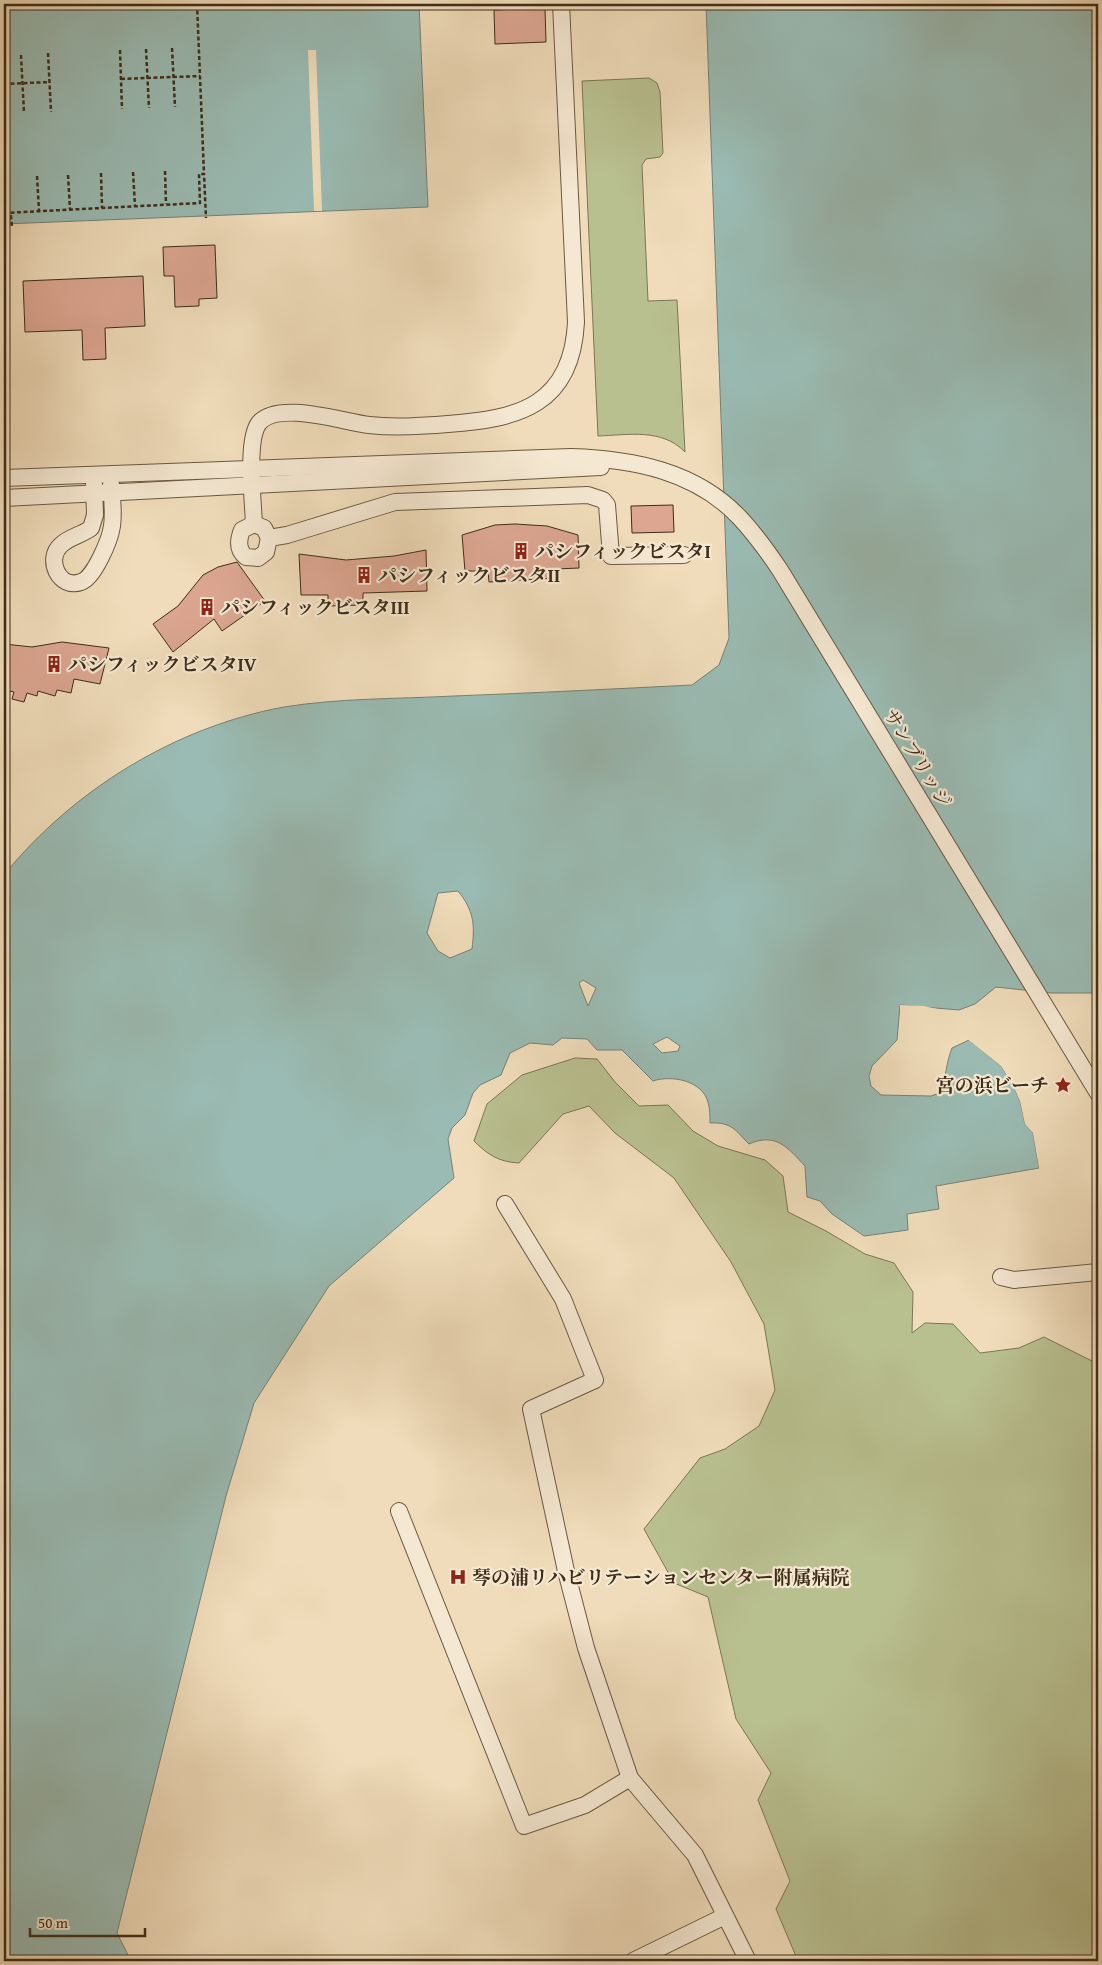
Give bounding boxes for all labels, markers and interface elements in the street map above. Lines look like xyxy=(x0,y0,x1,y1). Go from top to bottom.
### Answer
place label: パシフィックビスタⅠ xyxy=(535,537,711,565)
building icon: パシフィックビスタⅠ xyxy=(511,541,531,561)
place label: パシフィックビスタⅡ xyxy=(378,561,560,589)
building icon: パシフィックビスタⅡ xyxy=(354,565,374,585)
place label: パシフィックビスタⅢ xyxy=(221,593,410,621)
building icon: パシフィックビスタⅢ xyxy=(197,597,217,617)
place label: パシフィックビスタⅣ xyxy=(68,650,257,678)
building icon: パシフィックビスタⅣ xyxy=(44,654,64,674)
street label: サンブリッジ xyxy=(877,703,959,813)
place label: 宮の浜ビーチ xyxy=(936,1071,1049,1099)
place icon: 宮の浜ビーチ xyxy=(1053,1075,1073,1095)
place label: 琴の浦リハビリテーションセンター附属病院 xyxy=(472,1563,850,1591)
hospital icon: 琴の浦リハビリテーションセンター附属病院 xyxy=(448,1567,468,1587)
scale bar xyxy=(30,1905,145,1937)
text: 50 m xyxy=(38,1912,69,1933)

